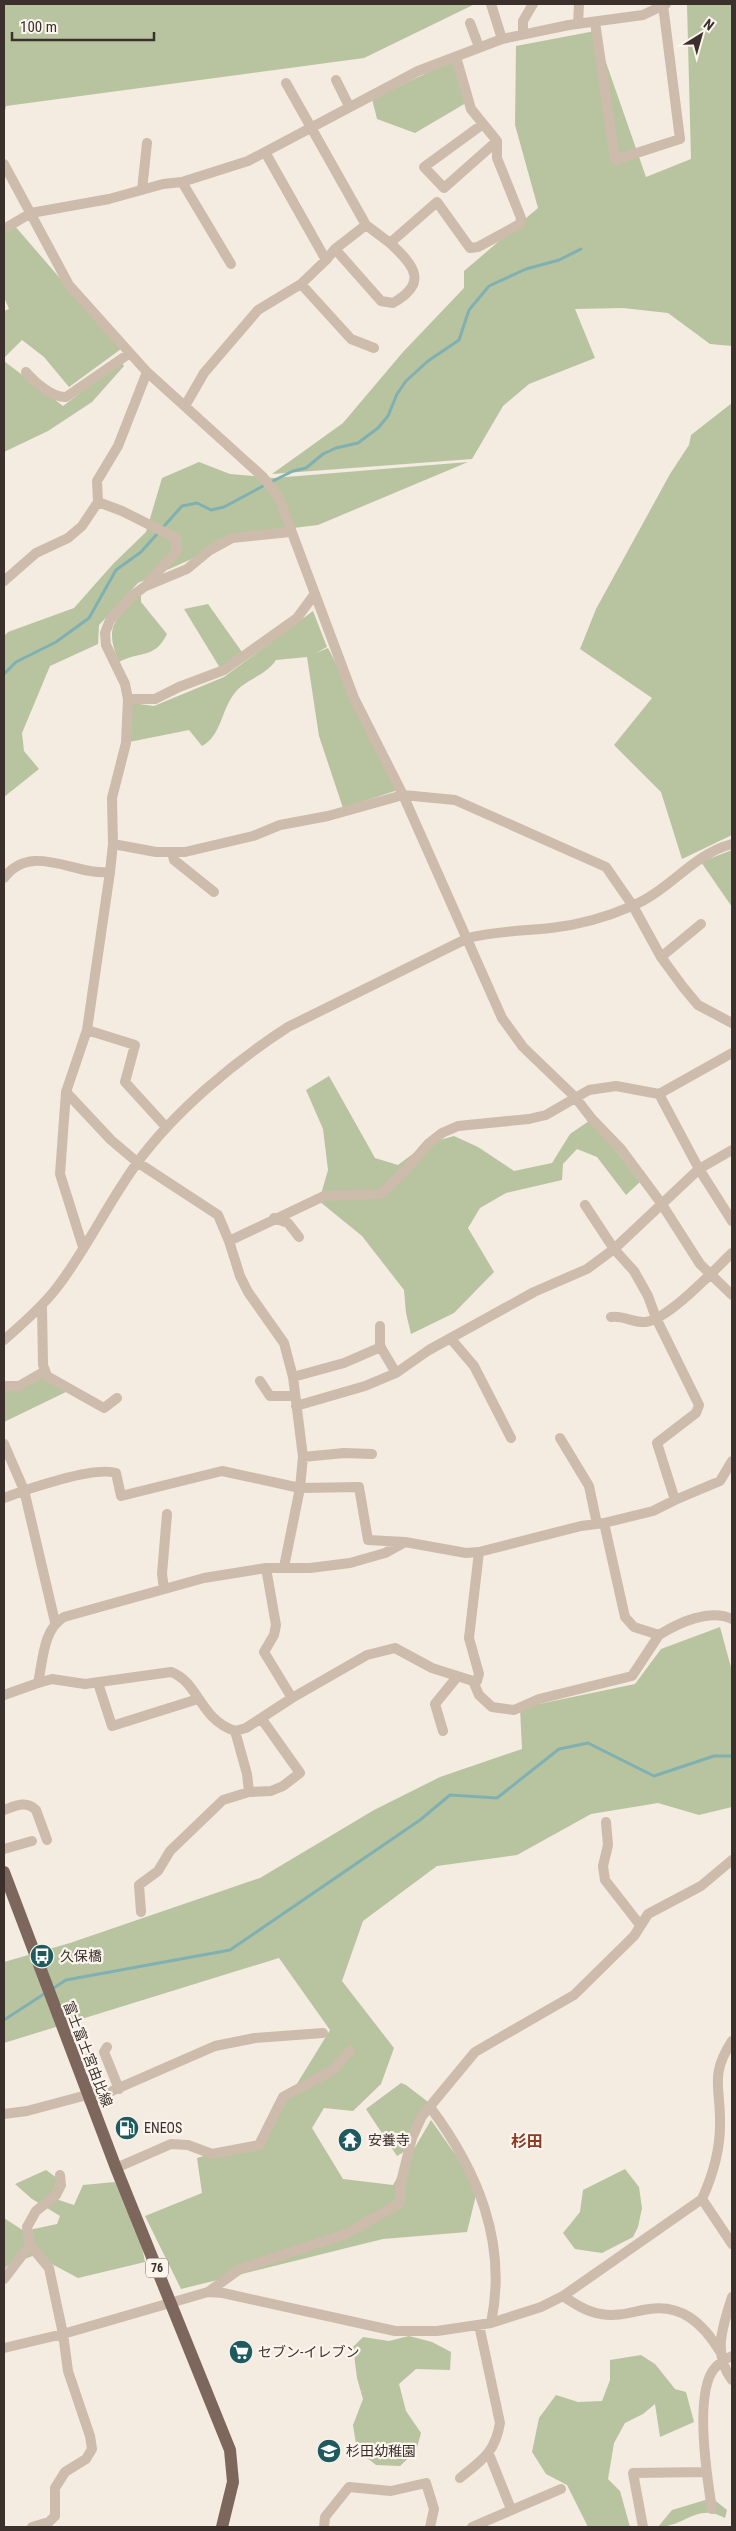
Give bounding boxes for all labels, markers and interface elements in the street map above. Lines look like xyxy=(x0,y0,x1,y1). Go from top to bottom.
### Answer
scale bar xyxy=(12,10,155,42)
north arrow xyxy=(676,10,726,60)
text: N xyxy=(701,16,717,34)
text: 100 m xyxy=(20,18,57,36)
bus stop icon: 久保橋 xyxy=(29,1943,55,1969)
place label: 久保橋 xyxy=(60,1948,102,1964)
street label: 富士富士宮由比線 xyxy=(60,1999,116,2109)
fuel station icon: ENEOS xyxy=(114,2115,140,2141)
place label: ENEOS xyxy=(144,2120,182,2136)
temple icon: 安養寺 xyxy=(337,2127,363,2153)
place label: 安養寺 xyxy=(368,2132,410,2148)
district label: 杉田 xyxy=(511,2132,543,2151)
road number: 76 xyxy=(146,2258,168,2278)
supermarket icon: セブン-イレブン xyxy=(228,2339,254,2365)
place label: セブン-イレブン xyxy=(258,2344,359,2360)
school or university icon: 杉田幼稚園 xyxy=(316,2438,342,2464)
place label: 杉田幼稚園 xyxy=(346,2443,416,2459)

